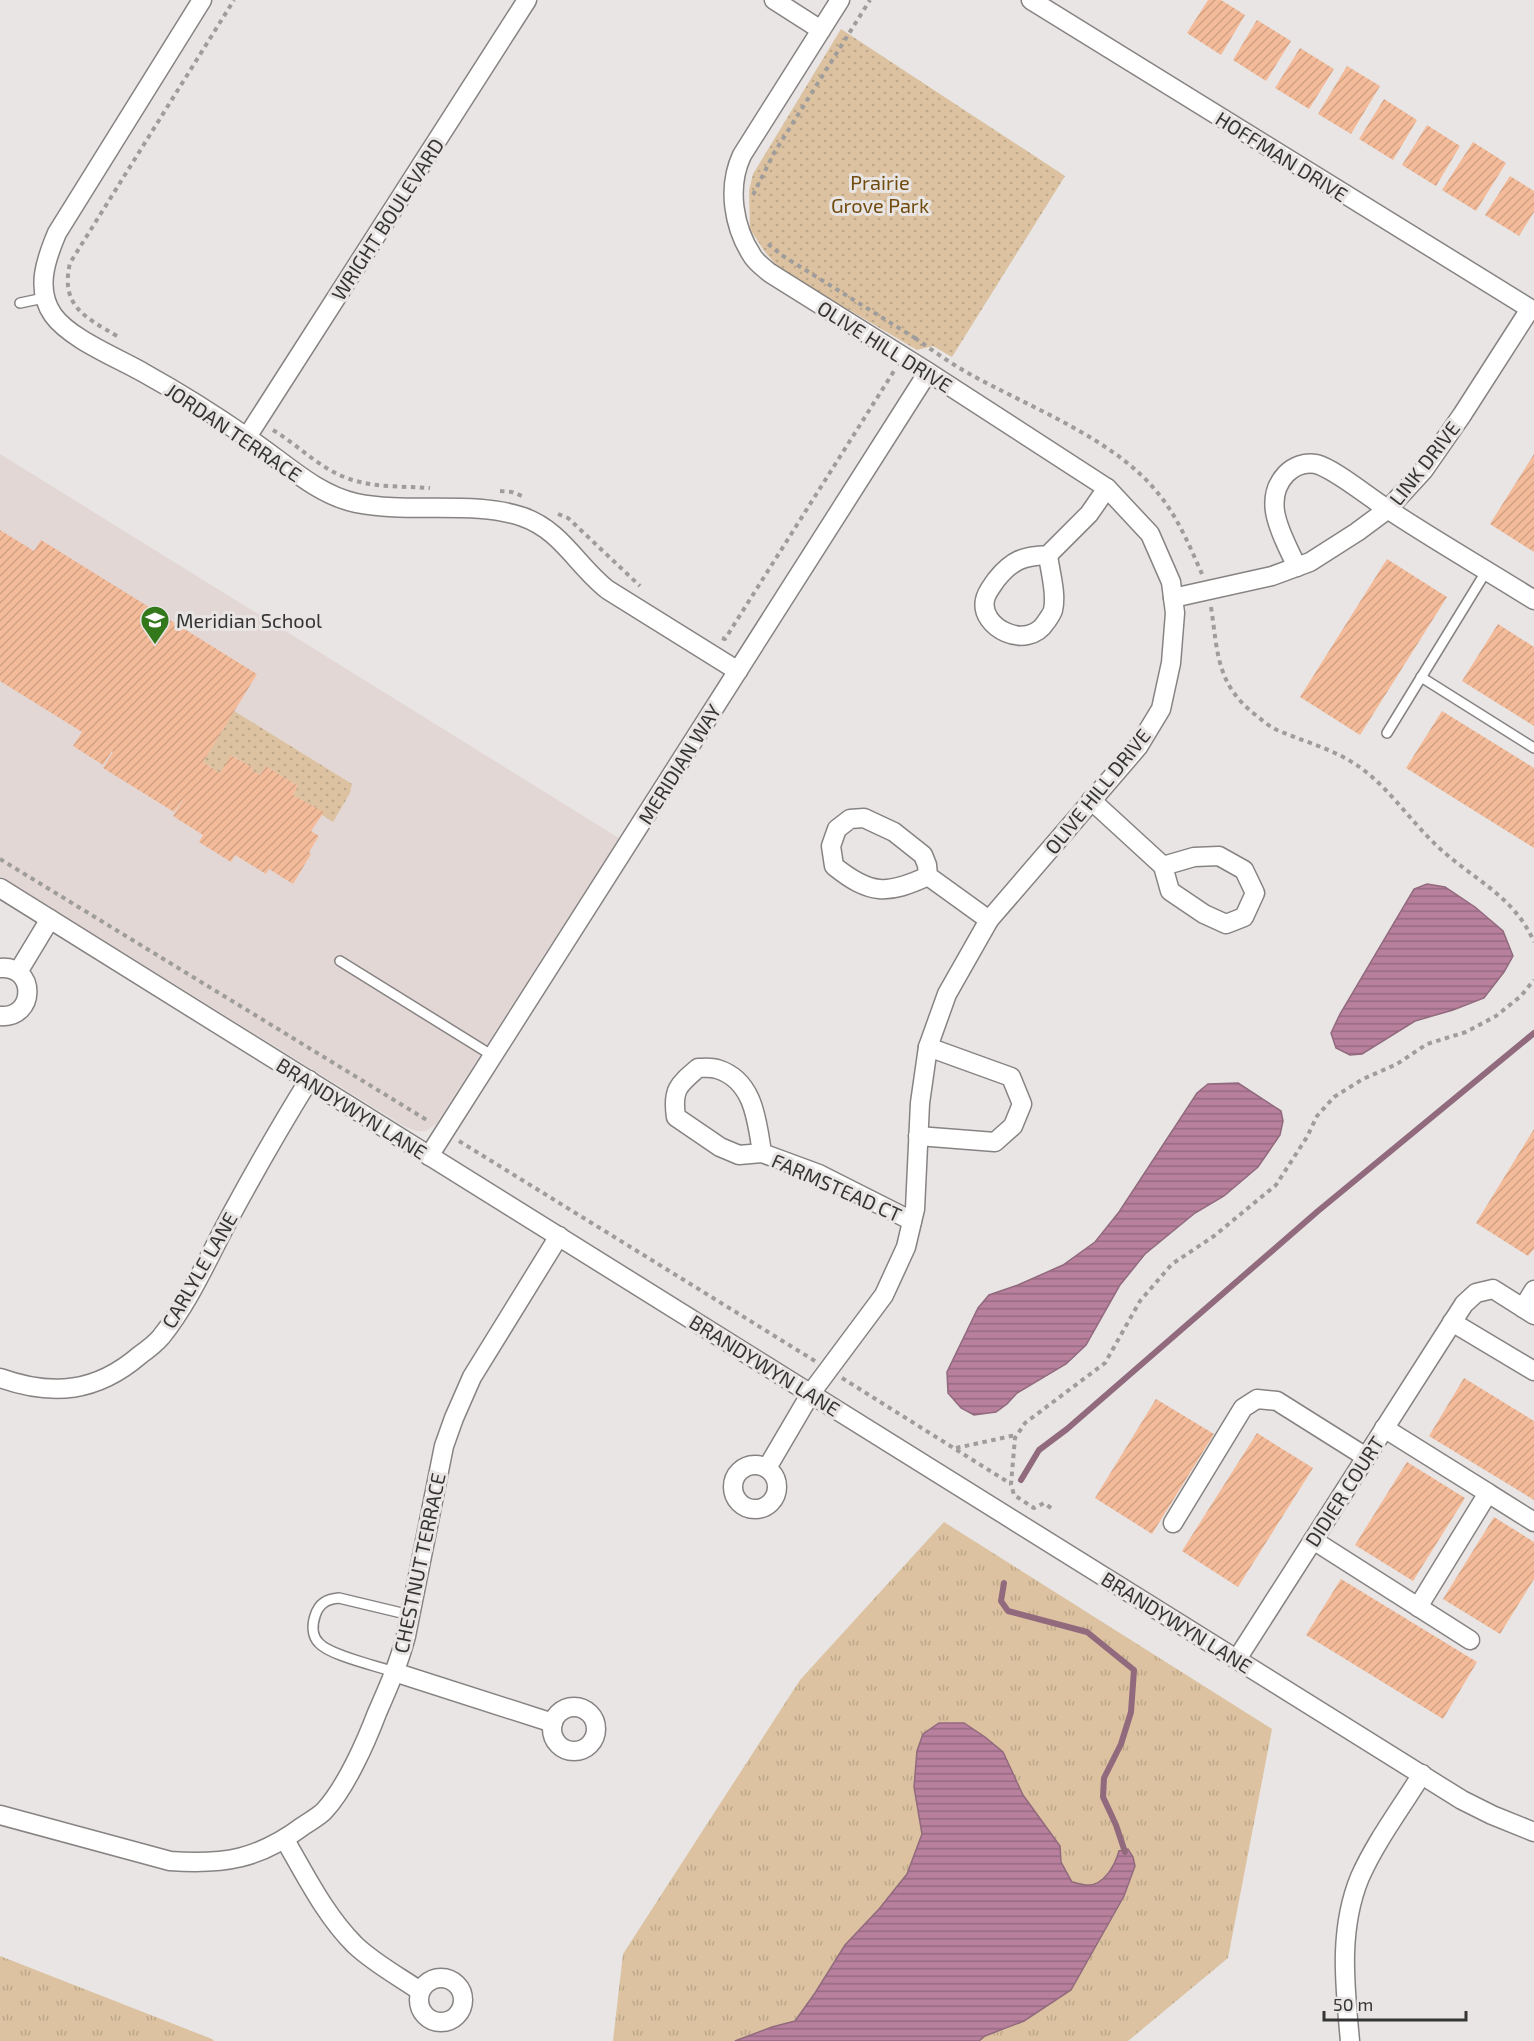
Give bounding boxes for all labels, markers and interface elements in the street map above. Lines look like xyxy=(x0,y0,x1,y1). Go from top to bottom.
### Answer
street label: HOFFMAN DRIVE xyxy=(1212,106,1352,206)
street label: WRIGHT BOULEVARD xyxy=(326,134,448,304)
park label: Prairie Grove Park xyxy=(831,170,929,217)
street label: OLIVE HILL DRIVE xyxy=(813,295,957,397)
street label: JORDAN TERRACE xyxy=(161,378,307,486)
street label: LINK DRIVE xyxy=(1384,416,1464,510)
school or university icon: Meridian School xyxy=(139,604,171,646)
place label: Meridian School xyxy=(176,608,322,632)
street label: MERIDIAN WAY xyxy=(633,699,726,828)
street label: OLIVE HILL DRIVE xyxy=(1039,724,1155,858)
street label: BRANDYWYN LANE xyxy=(272,1052,432,1164)
street label: FARMSTEAD CT xyxy=(768,1148,906,1226)
street label: CARLYLE LANE xyxy=(156,1208,242,1332)
street label: BRANDYWYN LANE xyxy=(685,1309,845,1421)
street label: DIDIER COURT xyxy=(1299,1431,1389,1551)
street label: CHESTNUT TERRACE xyxy=(388,1471,450,1655)
street label: BRANDYWYN LANE xyxy=(1097,1566,1257,1678)
scale bar xyxy=(1324,1984,1466,2022)
text: 50 m xyxy=(1333,1993,1373,2015)

